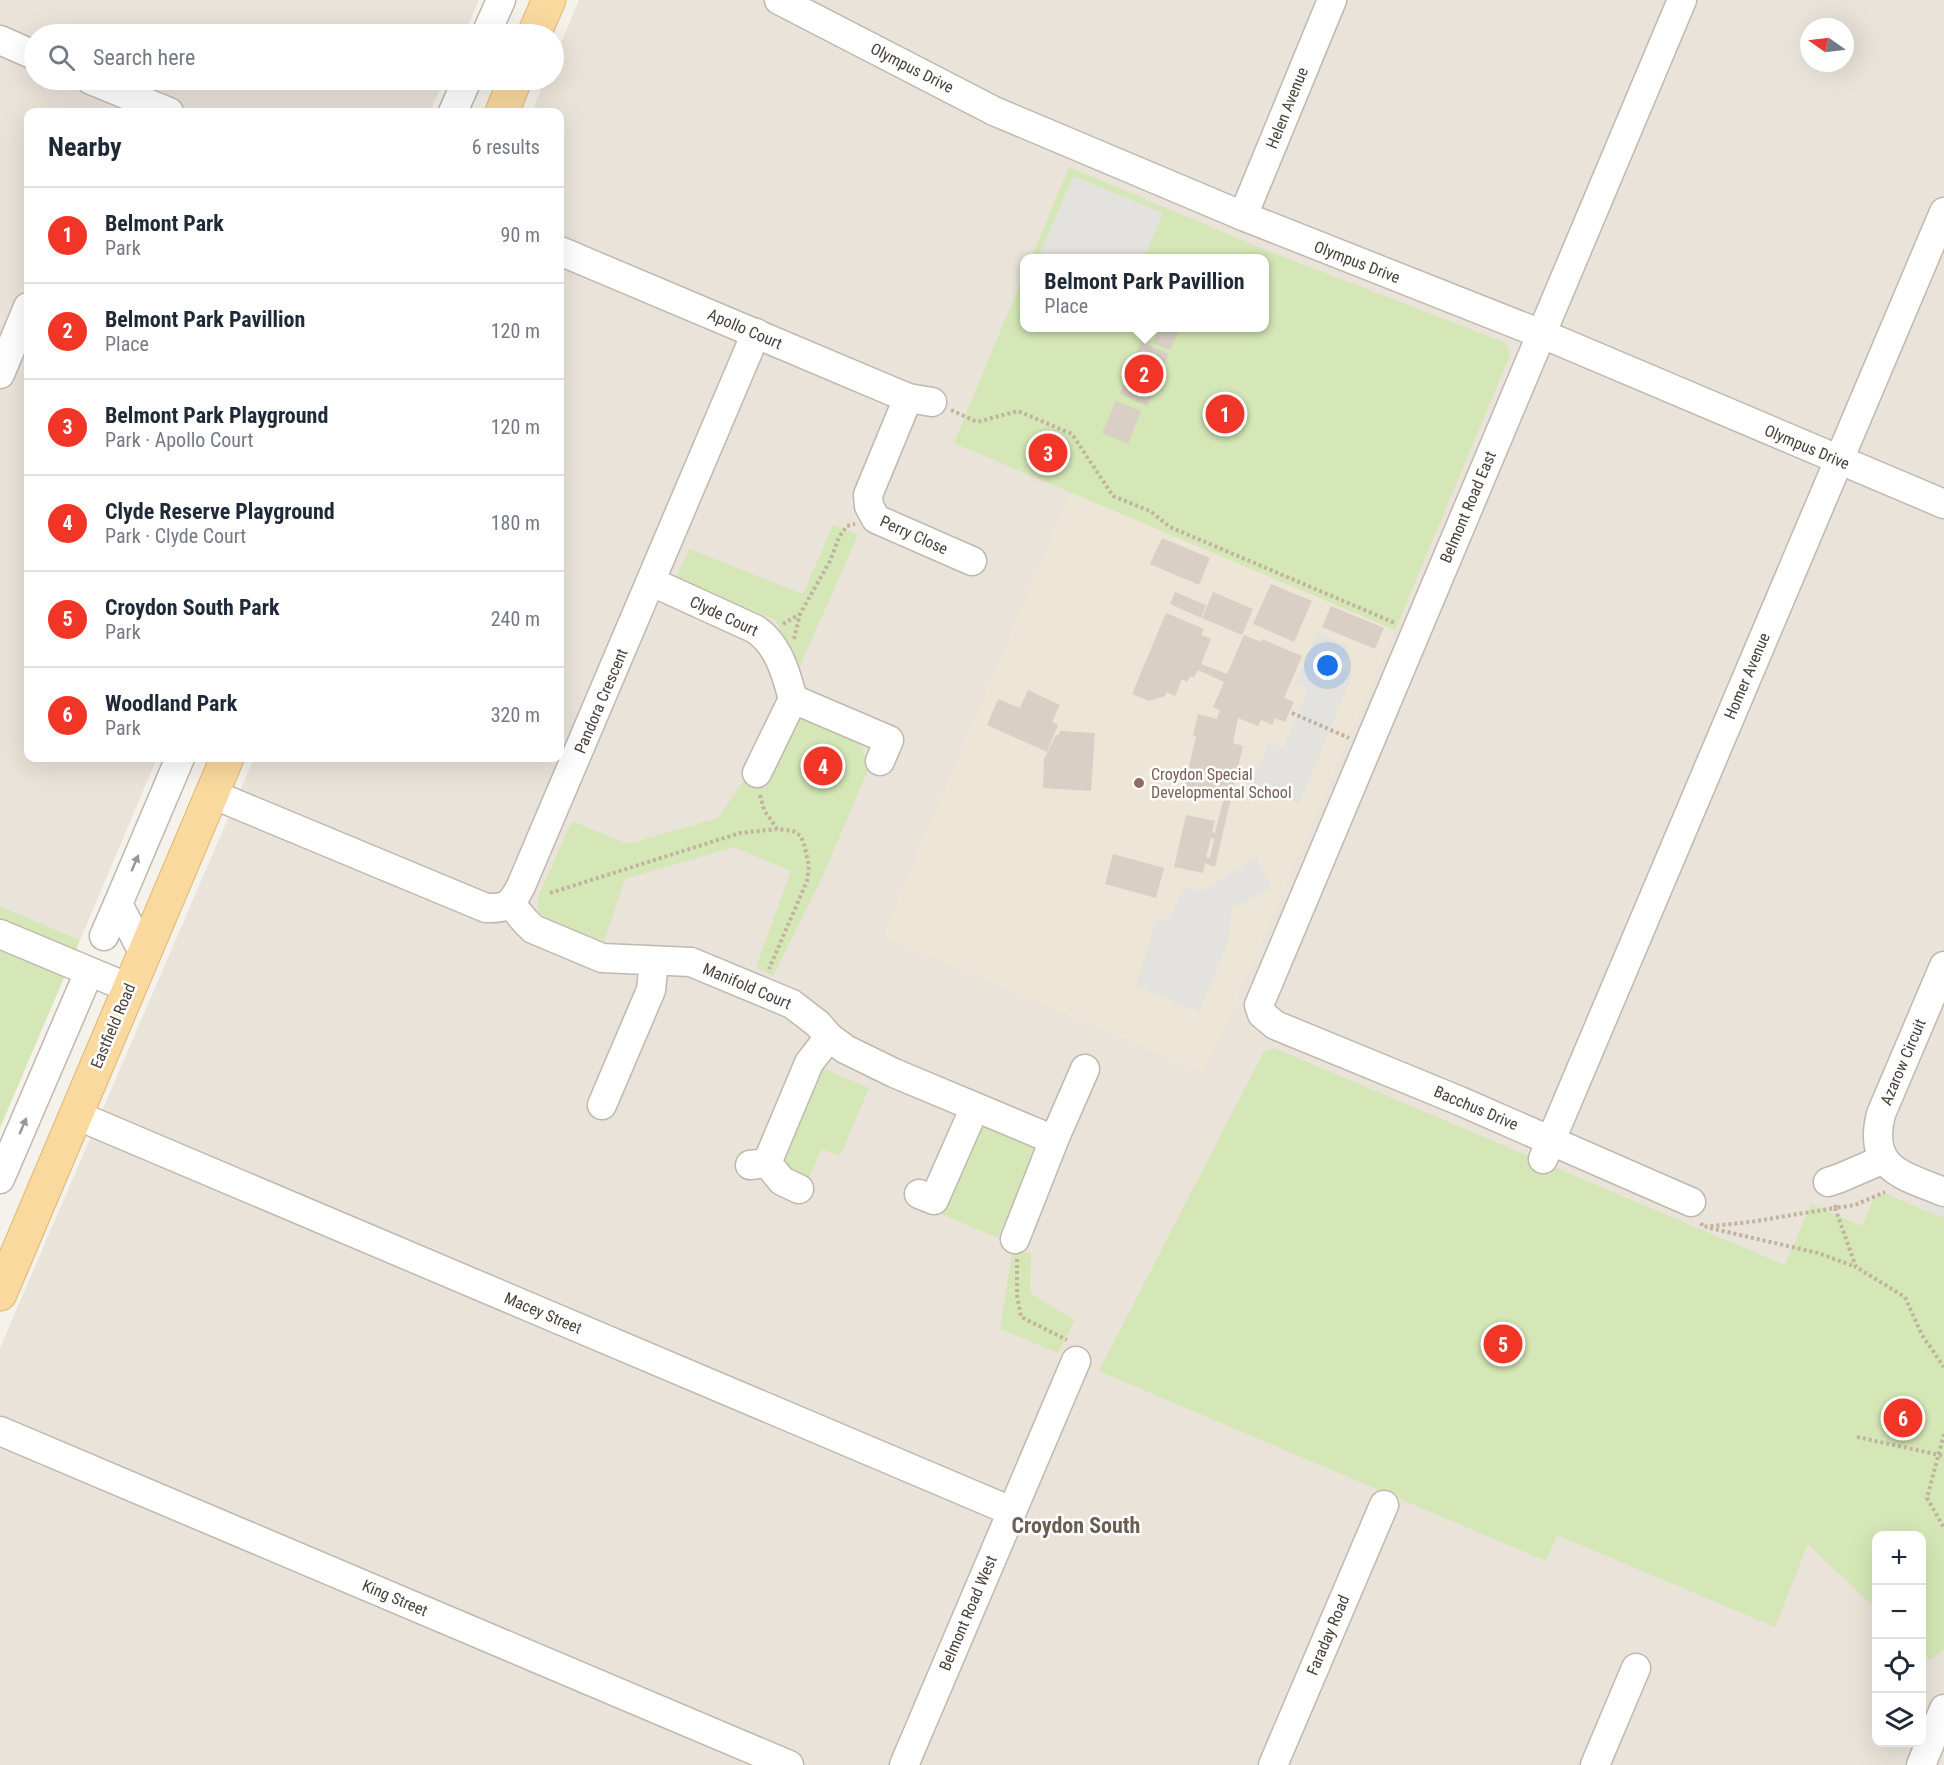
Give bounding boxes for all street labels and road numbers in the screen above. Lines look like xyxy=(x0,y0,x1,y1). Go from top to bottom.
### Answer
street label: Olympus Drive xyxy=(867,39,957,97)
street label: Helen Avenue xyxy=(1262,65,1312,151)
street label: Olympus Drive xyxy=(1311,237,1403,287)
street label: Apollo Court xyxy=(705,305,785,353)
street label: Olympus Drive xyxy=(1762,421,1852,473)
street label: Belmont Road East xyxy=(1436,448,1500,566)
street label: Perry Close xyxy=(877,512,951,558)
street label: Clyde Court xyxy=(687,592,761,640)
street label: Homer Avenue xyxy=(1720,630,1774,722)
street label: Pandora Crescent xyxy=(570,645,632,756)
street label: Manifold Court xyxy=(700,959,794,1013)
street label: Eastfield Road xyxy=(87,981,139,1071)
street label: Azarow Circuit xyxy=(1876,1016,1930,1108)
street label: Bacchus Drive xyxy=(1431,1082,1521,1134)
street label: Macey Street xyxy=(501,1288,585,1338)
street label: Belmont Road West xyxy=(935,1552,1001,1674)
street label: King Street xyxy=(359,1576,431,1620)
street label: Faraday Road xyxy=(1303,1592,1353,1678)

